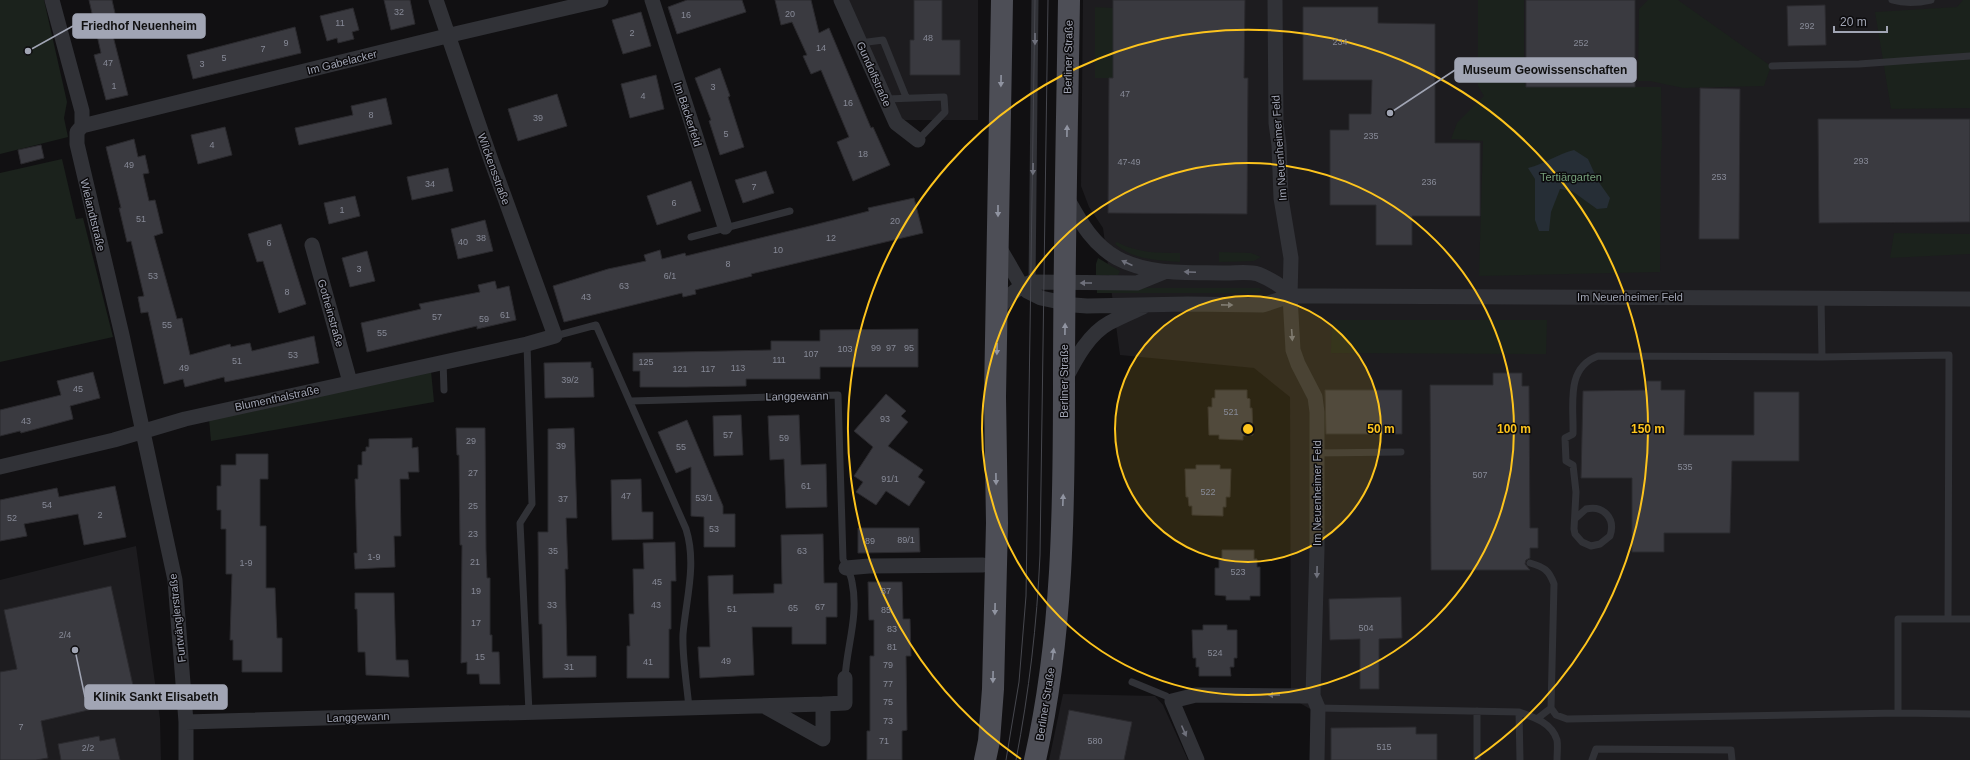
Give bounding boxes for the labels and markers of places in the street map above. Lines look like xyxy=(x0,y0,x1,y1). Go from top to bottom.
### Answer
callout: Friedhof Neuenheim xyxy=(73,14,205,38)
callout: Museum Geowissenschaften xyxy=(1455,58,1636,82)
centre of rings xyxy=(1241,422,1255,436)
callout: Klinik Sankt Elisabeth xyxy=(85,685,227,709)

